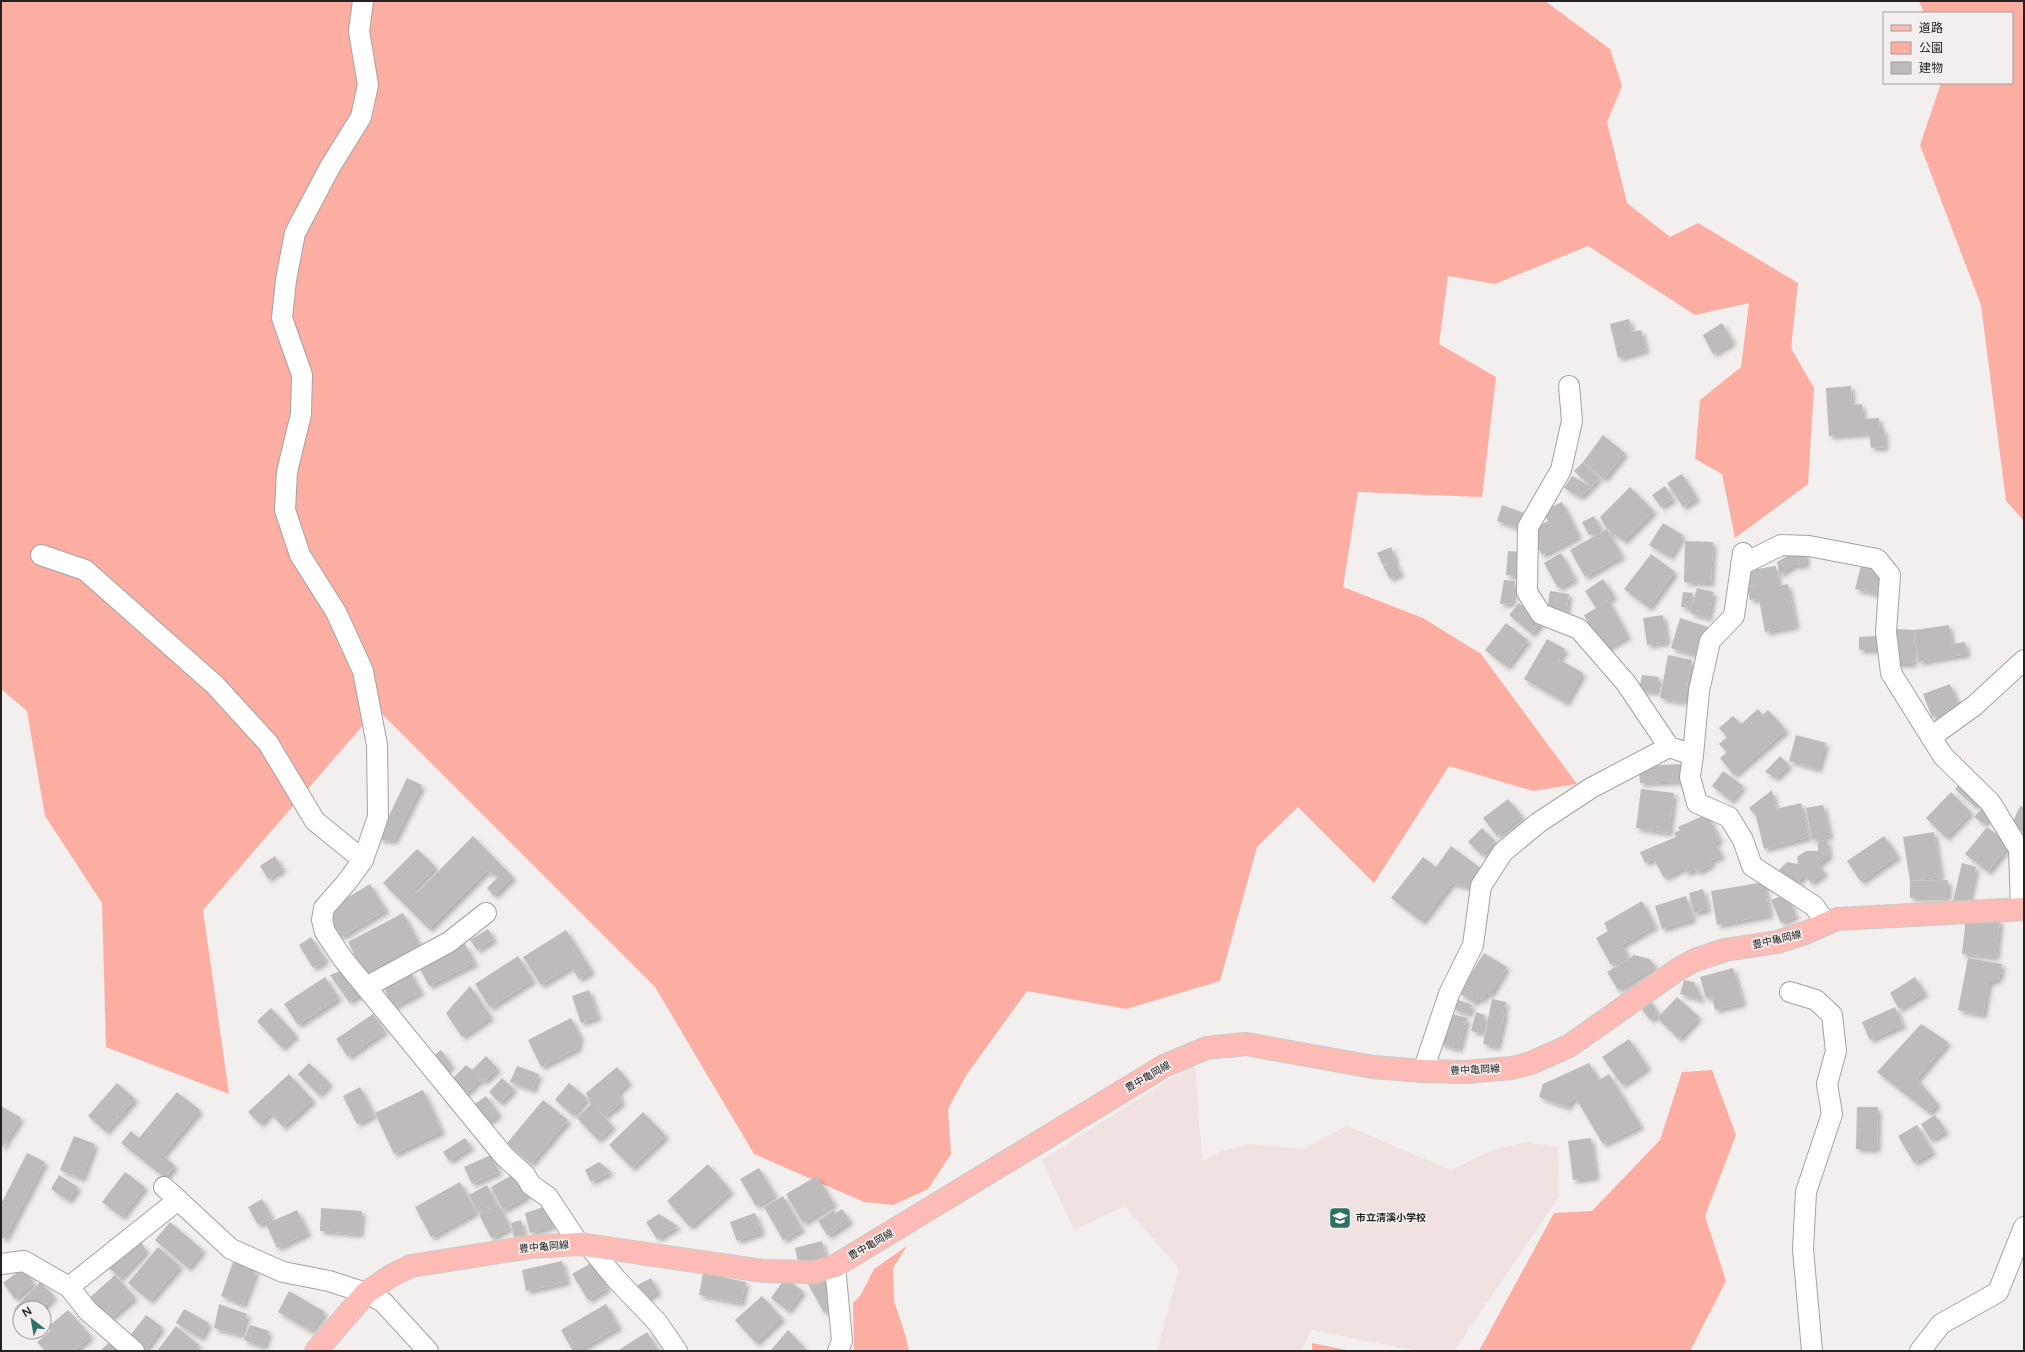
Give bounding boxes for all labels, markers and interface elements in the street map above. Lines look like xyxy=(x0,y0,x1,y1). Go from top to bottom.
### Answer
legend xyxy=(1883,12,2013,84)
text: 道路 xyxy=(1919,21,1943,35)
text: 公園 xyxy=(1919,41,1943,55)
text: 建物 xyxy=(1919,61,1943,75)
street label: 豊中亀岡線 xyxy=(1751,929,1803,951)
street label: 豊中亀岡線 xyxy=(1123,1059,1173,1095)
street label: 豊中亀岡線 xyxy=(1450,1063,1500,1077)
school or university icon: 市立清溪小学校 xyxy=(1327,1205,1353,1231)
place label: 市立清溪小学校 xyxy=(1356,1212,1426,1224)
street label: 豊中亀岡線 xyxy=(846,1227,896,1263)
street label: 豊中亀岡線 xyxy=(519,1239,569,1255)
north arrow xyxy=(12,1300,52,1340)
text: N xyxy=(20,1304,34,1320)

